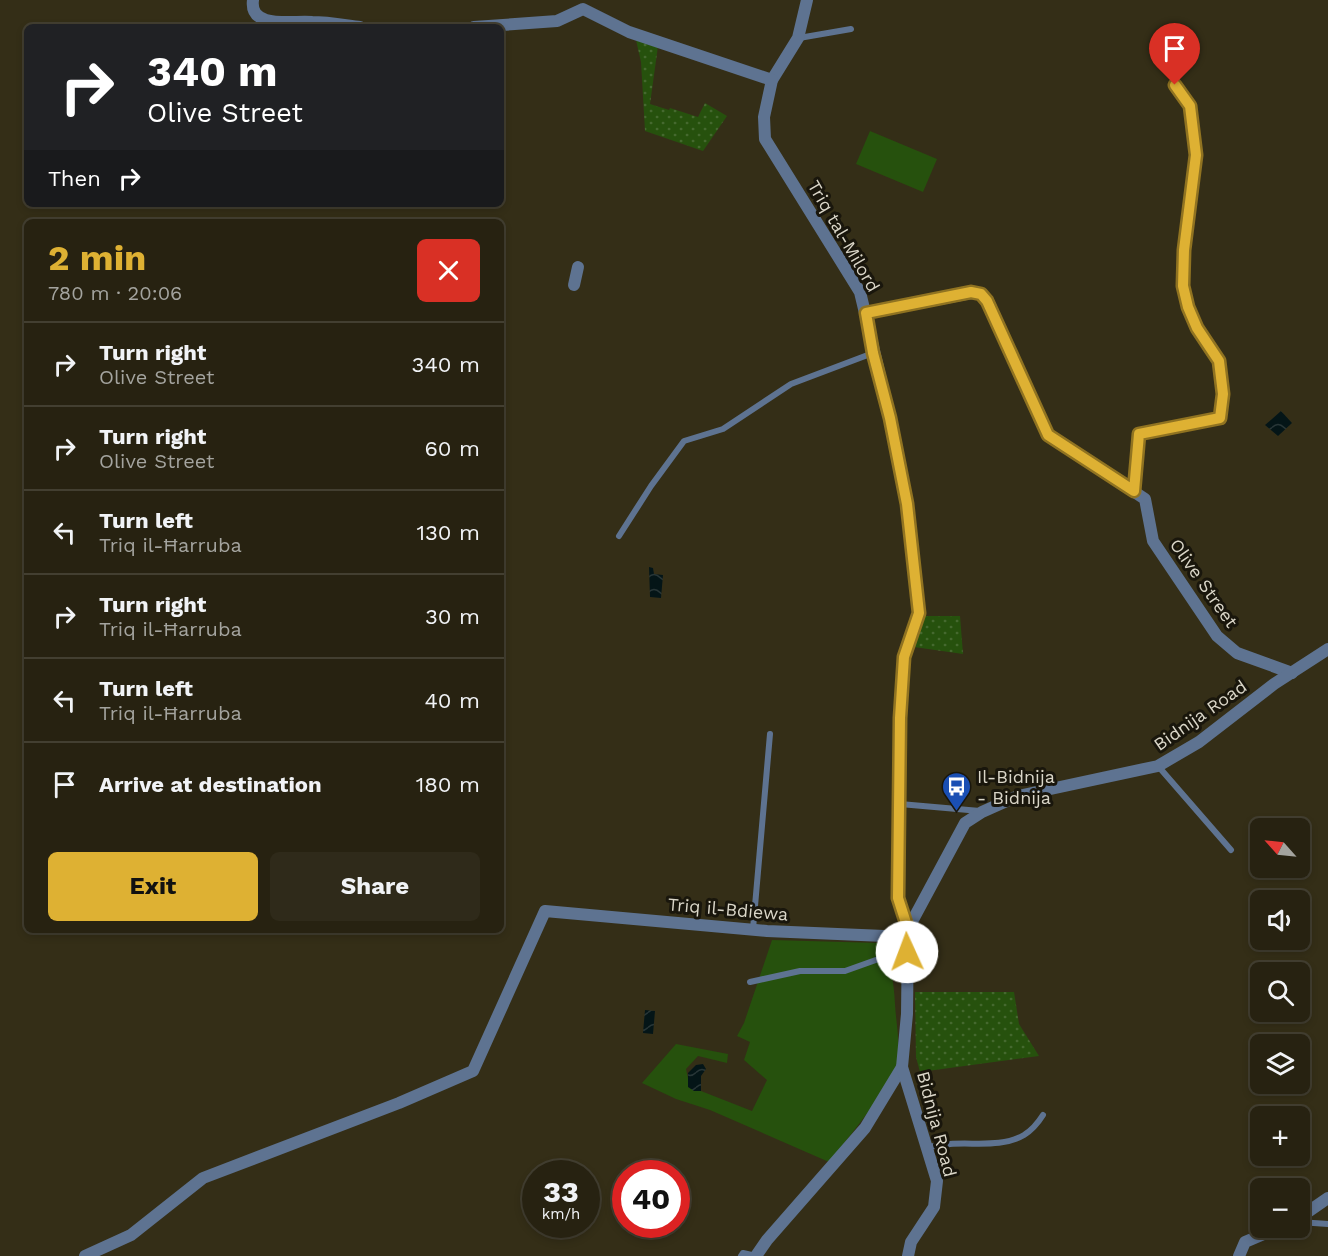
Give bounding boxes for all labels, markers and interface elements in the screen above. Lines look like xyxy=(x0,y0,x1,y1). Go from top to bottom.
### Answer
pin xyxy=(1149,23,1200,85)
icon: arrive xyxy=(1158,32,1191,65)
text: 340 m xyxy=(147,47,278,96)
icon: right xyxy=(48,48,126,126)
text: Olive Street xyxy=(147,97,303,129)
icon: right xyxy=(113,162,146,195)
text: Then xyxy=(48,166,101,191)
street label: Triq tal-Milord xyxy=(804,176,884,296)
text: 2 min xyxy=(48,237,146,279)
button: close xyxy=(417,239,480,302)
text: 780 m · 20:06 xyxy=(48,281,182,305)
text: Turn right xyxy=(99,340,206,365)
icon: right xyxy=(48,348,81,381)
text: 340 m xyxy=(412,352,480,377)
text: Olive Street xyxy=(99,365,214,389)
text: Turn right xyxy=(99,424,206,449)
icon: right xyxy=(48,432,81,465)
text: 60 m xyxy=(424,436,480,461)
text: Olive Street xyxy=(99,449,214,473)
text: Turn left xyxy=(99,508,193,533)
icon: left xyxy=(48,516,81,549)
text: 130 m xyxy=(416,520,480,545)
text: Triq il-Ħarruba xyxy=(99,533,242,557)
street label: Olive Street xyxy=(1166,534,1243,632)
text: Turn right xyxy=(99,592,206,617)
icon: right xyxy=(48,600,81,633)
text: 30 m xyxy=(425,604,480,629)
text: Triq il-Ħarruba xyxy=(99,617,242,641)
street label: Bidnija Road xyxy=(1150,675,1250,755)
text: Turn left xyxy=(99,676,193,701)
icon: left xyxy=(48,684,81,717)
text: 40 m xyxy=(424,688,480,713)
text: Triq il-Ħarruba xyxy=(99,701,242,725)
place label: Il-Bidnija - Bidnija xyxy=(977,766,1055,808)
icon: arrive xyxy=(48,768,81,801)
bus stop icon: Il-Bidnija - Bidnija xyxy=(940,770,972,812)
text: Arrive at destination xyxy=(99,772,322,797)
text: 180 m xyxy=(416,772,480,797)
north arrow xyxy=(1250,818,1310,878)
map controls xyxy=(1250,818,1310,1238)
button: Exit xyxy=(48,852,258,921)
button: Share xyxy=(270,852,480,921)
button: sound xyxy=(1250,890,1310,950)
street label: Triq il-Bdiewa xyxy=(667,893,789,925)
position arrow xyxy=(875,920,939,984)
button: search xyxy=(1250,962,1310,1022)
button: layers xyxy=(1250,1034,1310,1094)
street label: Bidnija Road xyxy=(913,1069,961,1179)
button: + xyxy=(1250,1106,1310,1166)
speed limit sign: 40 xyxy=(612,1160,690,1238)
text: 33 xyxy=(543,1174,579,1209)
button: − xyxy=(1250,1178,1310,1238)
text: km/h xyxy=(542,1205,580,1223)

